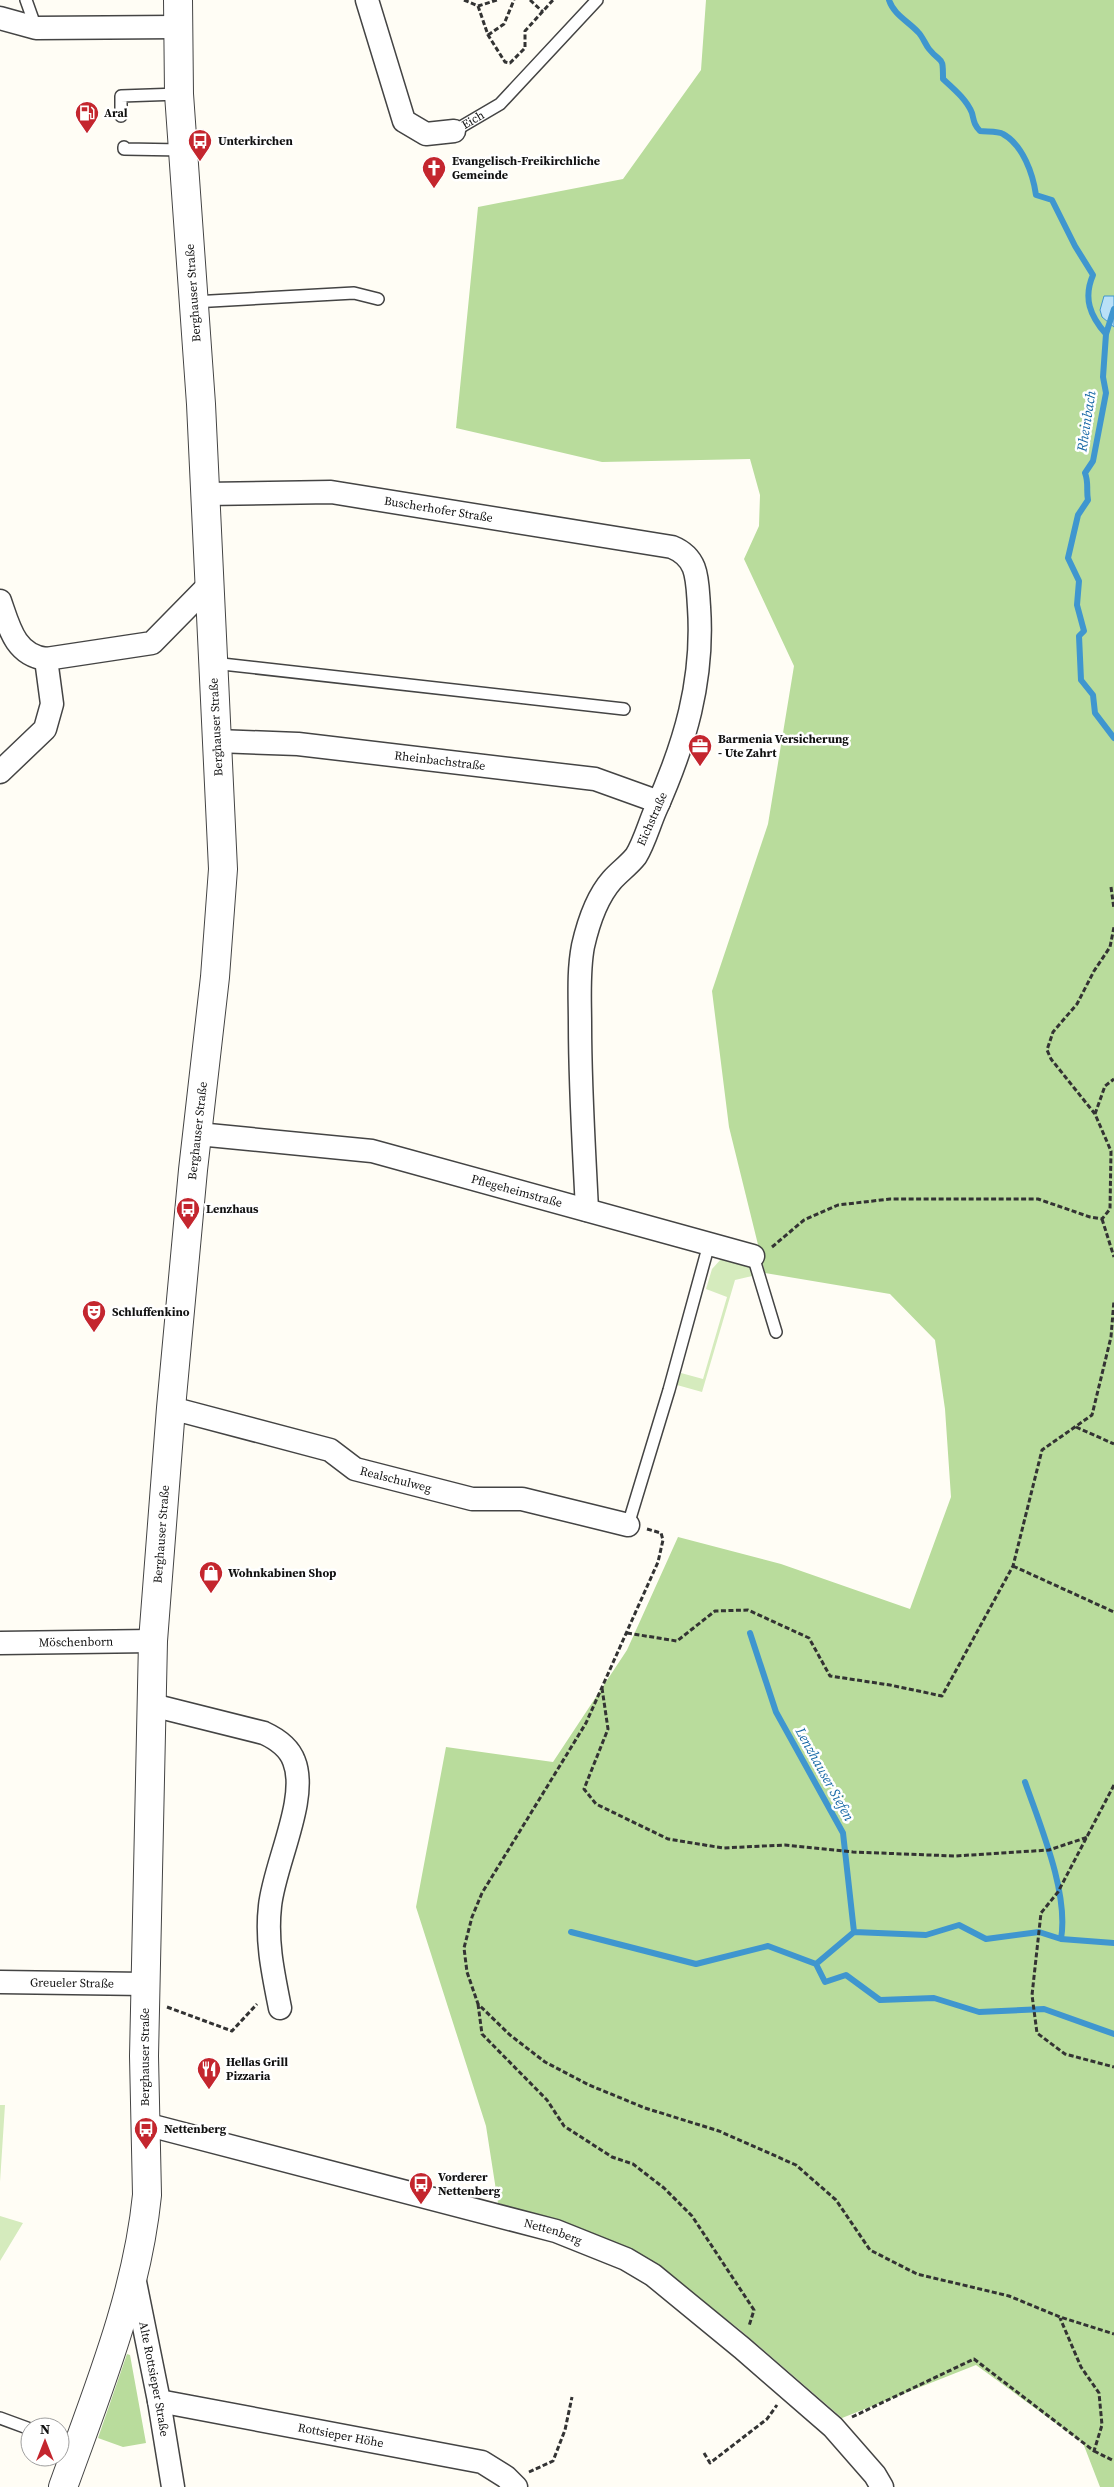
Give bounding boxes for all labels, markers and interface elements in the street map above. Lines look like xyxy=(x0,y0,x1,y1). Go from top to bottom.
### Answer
fuel station icon: Aral xyxy=(74,100,100,134)
place label: Aral xyxy=(104,105,128,121)
street label: Eich xyxy=(459,107,487,133)
bus stop icon: Unterkirchen xyxy=(187,128,213,162)
place label: Unterkirchen xyxy=(218,133,293,149)
place label: Evangelisch-Freikirchliche Gemeinde xyxy=(452,153,600,183)
church icon: Evangelisch-Freikirchliche Gemeinde xyxy=(421,155,447,189)
street label: Berghauser Straße xyxy=(182,243,204,343)
water label: Rheinbach xyxy=(1071,389,1101,454)
street label: Buscherhofer Straße xyxy=(383,493,494,526)
street label: Berghauser Straße xyxy=(205,677,227,777)
place label: Barmenia Versicherung - Ute Zahrt xyxy=(718,731,849,761)
office icon: Barmenia Versicherung - Ute Zahrt xyxy=(687,733,713,767)
street label: Rheinbachstraße xyxy=(394,747,486,774)
street label: Eichstraße xyxy=(633,790,671,848)
street label: Berghauser Straße xyxy=(184,1081,211,1180)
street label: Pflegeheimstraße xyxy=(469,1171,564,1211)
bus stop icon: Lenzhaus xyxy=(175,1196,201,1230)
place label: Lenzhaus xyxy=(206,1201,259,1217)
theatre icon: Schluffenkino xyxy=(81,1299,107,1333)
place label: Schluffenkino xyxy=(112,1304,190,1320)
street label: Realschulweg xyxy=(358,1463,433,1496)
street label: Berghauser Straße xyxy=(149,1484,173,1584)
shop icon: Wohnkabinen Shop xyxy=(198,1560,224,1594)
place label: Wohnkabinen Shop xyxy=(228,1565,336,1581)
street label: Möschenborn xyxy=(39,1634,113,1650)
water label: Lenzhauser Siefen xyxy=(790,1722,859,1825)
street label: Greueler Straße xyxy=(30,1974,114,1992)
street label: Berghauser Straße xyxy=(137,2008,153,2106)
place label: Hellas Grill Pizzaria xyxy=(226,2054,288,2084)
restaurant icon: Hellas Grill Pizzaria xyxy=(196,2056,222,2090)
bus stop icon: Nettenberg xyxy=(133,2116,159,2150)
place label: Nettenberg xyxy=(164,2121,227,2137)
place label: Vorderer Nettenberg xyxy=(438,2169,501,2199)
bus stop icon: Vorderer Nettenberg xyxy=(408,2171,434,2205)
street label: Nettenberg xyxy=(522,2215,585,2249)
street label: Alte Rottsieper Straße xyxy=(135,2320,173,2438)
north arrow xyxy=(20,2417,70,2467)
text: N xyxy=(40,2419,50,2439)
street label: Rottsieper Höhe xyxy=(297,2419,385,2451)

